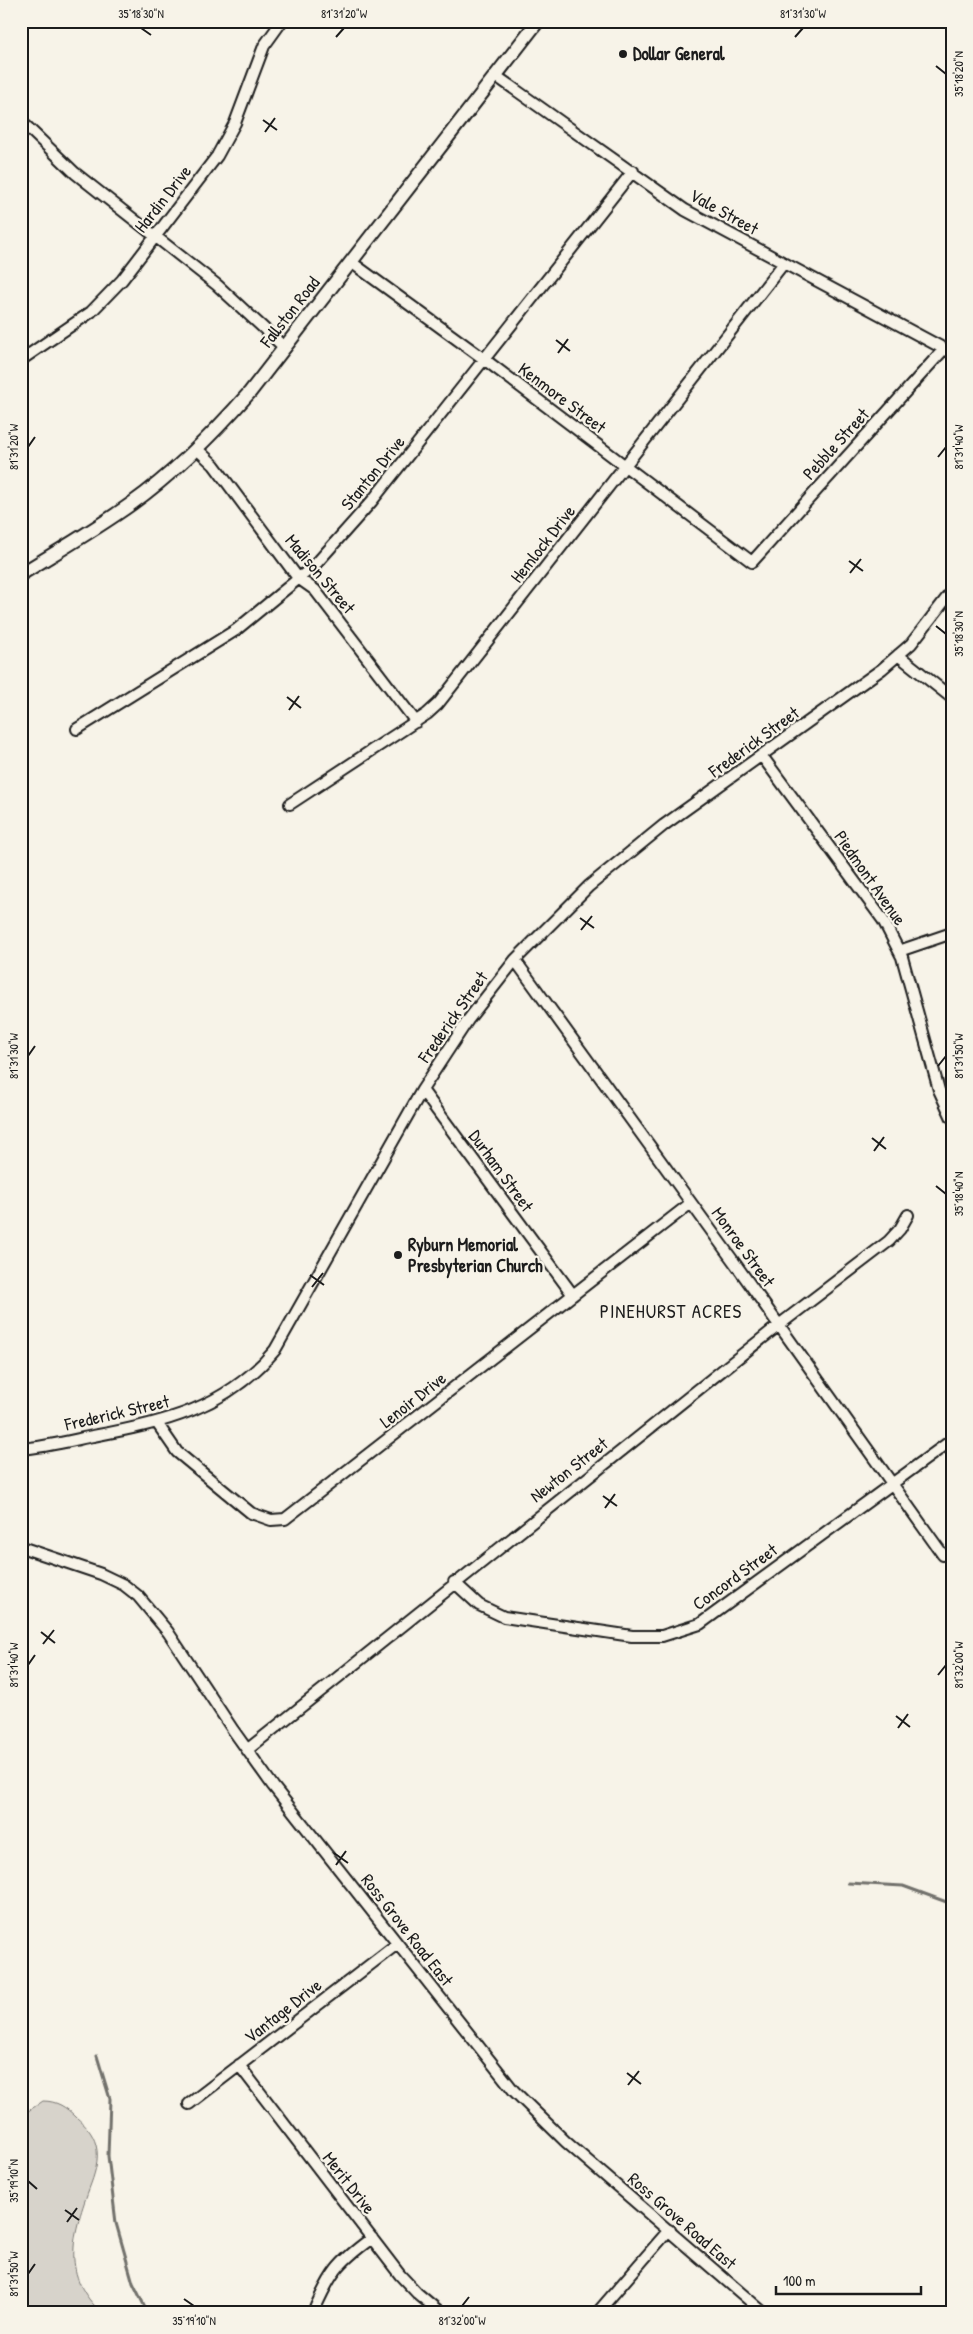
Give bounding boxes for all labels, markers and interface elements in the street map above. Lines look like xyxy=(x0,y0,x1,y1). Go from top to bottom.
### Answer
text: 35°18'30"N xyxy=(118,5,164,22)
text: 81°31'20"W xyxy=(321,5,368,22)
text: 81°31'30"W xyxy=(780,5,827,22)
place label: Dollar General xyxy=(633,41,726,66)
marker: Dollar General xyxy=(617,48,629,60)
text: 35°18'20"N xyxy=(950,51,967,97)
street label: Hardin Drive xyxy=(128,160,197,238)
street label: Vale Street xyxy=(685,182,764,241)
street label: Fallston Road xyxy=(253,271,325,353)
street label: Kenmore Street xyxy=(513,356,612,439)
street label: Pebble Street xyxy=(797,402,875,485)
text: 81°31'20"W xyxy=(5,423,22,470)
text: 81°31'40"W xyxy=(950,424,967,469)
street label: Stanton Drive xyxy=(335,430,410,515)
street label: Hemlock Drive xyxy=(504,500,581,588)
street label: Madison Street xyxy=(280,528,362,620)
text: 35°18'30"N xyxy=(950,611,967,657)
street label: Frederick Street xyxy=(702,700,805,784)
street label: Piedmont Avenue xyxy=(828,825,912,930)
street label: Frederick Street xyxy=(411,965,494,1068)
text: 81°31'30"W xyxy=(5,1032,22,1079)
text: 81°31'50"W xyxy=(950,1033,967,1079)
street label: Durham Street xyxy=(463,1125,540,1217)
text: 35°18'40"N xyxy=(950,1172,967,1216)
street label: Monroe Street xyxy=(706,1202,781,1293)
place label: Ryburn Memorial Presbyterian Church xyxy=(408,1232,543,1279)
marker: Ryburn Memorial Presbyterian Church xyxy=(392,1249,404,1261)
district label: PINEHURST ACRES xyxy=(600,1298,742,1324)
street label: Lenoir Drive xyxy=(374,1366,451,1434)
street label: Frederick Street xyxy=(61,1388,172,1437)
street label: Newton Street xyxy=(524,1431,614,1508)
street label: Concord Street xyxy=(687,1537,783,1616)
text: 81°32'00"W xyxy=(950,1641,967,1689)
text: 81°31'40"W xyxy=(5,1642,22,1687)
street label: Ross Grove Road East xyxy=(356,1868,460,1992)
street label: Vantage Drive xyxy=(239,1973,327,2049)
street label: Merit Drive xyxy=(317,2146,382,2219)
text: 35°19'10"N xyxy=(5,2159,22,2203)
street label: Ross Grove Road East xyxy=(623,2166,743,2275)
text: 81°31'50"W xyxy=(5,2251,22,2297)
scale bar xyxy=(776,2264,920,2296)
text: 100 m xyxy=(783,2270,816,2291)
text: 35°19'10"N xyxy=(172,2312,216,2329)
text: 81°32'00"W xyxy=(438,2312,486,2329)

